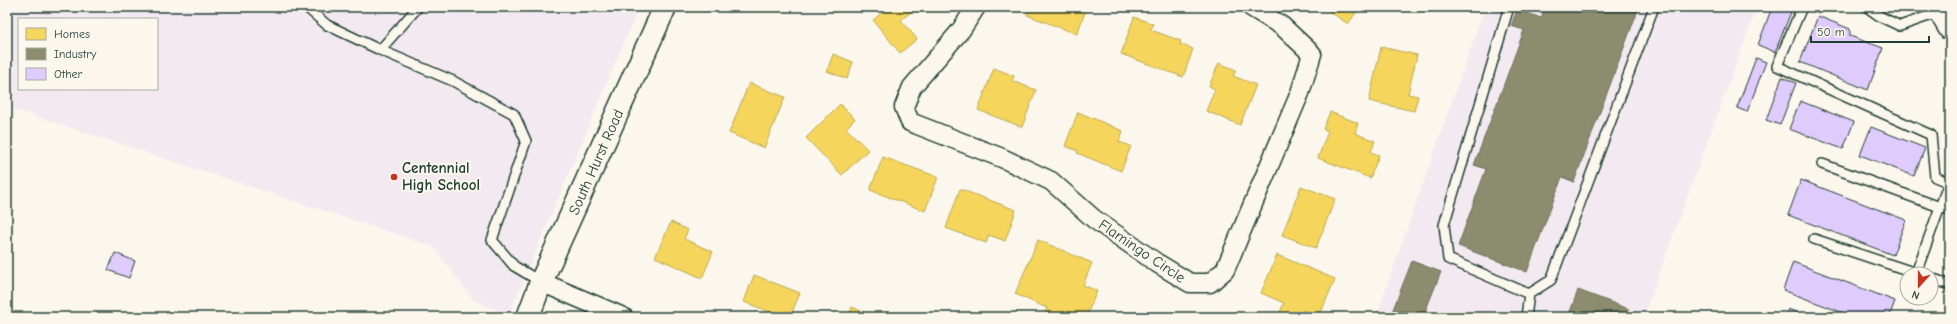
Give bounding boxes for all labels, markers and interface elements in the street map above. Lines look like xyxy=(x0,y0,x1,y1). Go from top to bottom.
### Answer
legend xyxy=(18,18,158,90)
scale bar xyxy=(1811,18,1929,44)
text: 50 m xyxy=(1817,25,1845,39)
text: Homes xyxy=(54,27,90,41)
text: Industry xyxy=(54,47,97,61)
text: Other xyxy=(54,67,83,81)
street label: South Hurst Road xyxy=(565,106,627,218)
place label: Centennial High School xyxy=(402,159,480,194)
marker: Centennial High School xyxy=(389,172,399,182)
street label: Flamingo Circle xyxy=(1095,215,1189,287)
north arrow xyxy=(1899,266,1939,306)
text: N xyxy=(1910,288,1921,302)

